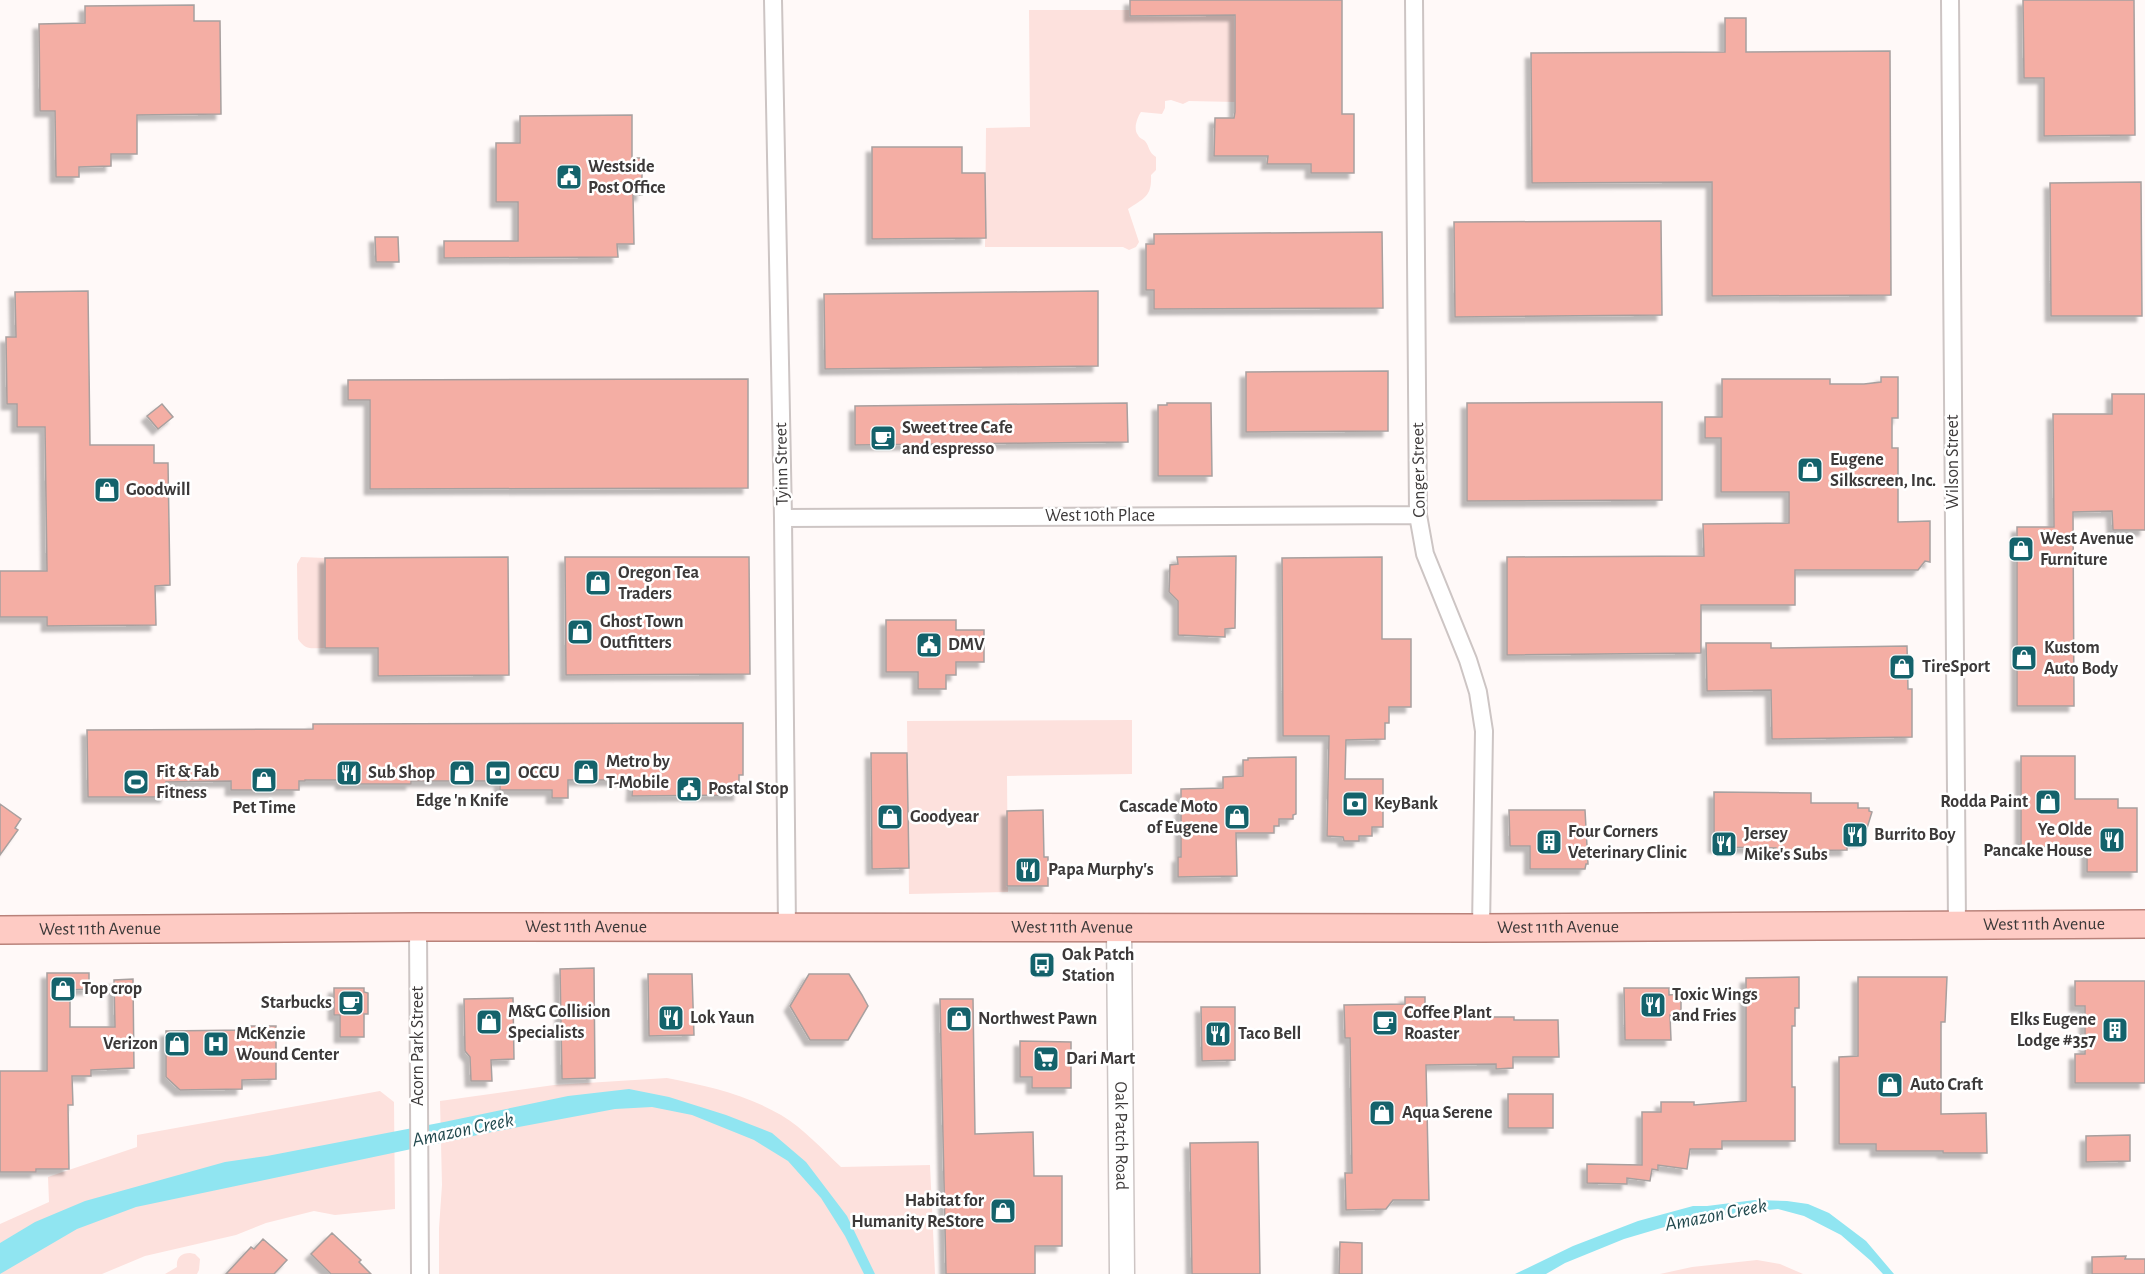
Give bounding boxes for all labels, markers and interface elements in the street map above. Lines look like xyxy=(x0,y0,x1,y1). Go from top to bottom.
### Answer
place label: Westside Post Office xyxy=(588,158,666,197)
public building icon: Westside Post Office xyxy=(554,162,584,192)
street label: Wilson Street xyxy=(1944,414,1962,509)
place label: Sweet tree Cafe and espresso xyxy=(902,419,1013,458)
street label: Tyinn Street xyxy=(772,422,792,506)
street label: Conger Street xyxy=(1409,422,1429,518)
cafe icon: Sweet tree Cafe and espresso xyxy=(868,423,898,453)
place label: Eugene Silkscreen, Inc. xyxy=(1830,451,1936,490)
shop icon: Eugene Silkscreen, Inc. xyxy=(1795,455,1825,485)
shop icon: Goodwill xyxy=(92,475,122,505)
place label: Goodwill xyxy=(126,481,190,499)
street label: West 10th Place xyxy=(1045,507,1155,525)
place label: West Avenue Furniture xyxy=(2040,530,2134,569)
shop icon: West Avenue Furniture xyxy=(2006,534,2036,564)
place label: Oregon Tea Traders xyxy=(618,564,699,603)
shop icon: Oregon Tea Traders xyxy=(583,568,613,598)
place label: Ghost Town Outfitters xyxy=(600,613,683,652)
shop icon: Ghost Town Outfitters xyxy=(565,617,595,647)
public building icon: DMV xyxy=(914,630,944,660)
place label: DMV xyxy=(948,636,985,654)
place label: Kustom Auto Body xyxy=(2044,639,2119,678)
shop icon: Kustom Auto Body xyxy=(2009,643,2039,673)
shop icon: TireSport xyxy=(1887,652,1917,682)
place label: TireSport xyxy=(1922,658,1990,676)
place label: Metro by T-Mobile xyxy=(606,753,671,792)
shop icon: Metro by T-Mobile xyxy=(571,757,601,787)
restaurant icon: Sub Shop xyxy=(334,758,364,788)
shop icon: Edge 'n Knife xyxy=(447,758,477,788)
bank icon: OCCU xyxy=(483,758,513,788)
place label: Fit & Fab Fitness xyxy=(156,763,219,802)
place label: Sub Shop xyxy=(368,764,435,782)
place label: OCCU xyxy=(518,764,560,782)
shop icon: Pet Time xyxy=(249,765,279,795)
sports icon: Fit & Fab Fitness xyxy=(121,767,151,797)
public building icon: Postal Stop xyxy=(674,774,704,804)
place label: Postal Stop xyxy=(708,780,789,798)
shop icon: Rodda Paint xyxy=(2033,787,2063,817)
bank icon: KeyBank xyxy=(1340,789,1370,819)
place label: Edge 'n Knife xyxy=(416,792,508,810)
place label: Rodda Paint xyxy=(1940,793,2028,811)
place label: KeyBank xyxy=(1374,795,1438,813)
place label: Cascade Moto of Eugene xyxy=(1119,798,1218,837)
place label: Pet Time xyxy=(232,799,296,817)
shop icon: Goodyear xyxy=(875,802,905,832)
shop icon: Cascade Moto of Eugene xyxy=(1222,802,1252,832)
place label: Goodyear xyxy=(910,808,980,826)
restaurant icon: Burrito Boy xyxy=(1840,820,1870,850)
place label: Ye Olde Pancake House xyxy=(1983,821,2092,860)
place label: Four Corners Veterinary Clinic xyxy=(1568,823,1687,862)
place label: Jersey Mike's Subs xyxy=(1744,825,1828,864)
restaurant icon: Ye Olde Pancake House xyxy=(2097,825,2127,855)
place label: Burrito Boy xyxy=(1874,826,1956,844)
building icon: Four Corners Veterinary Clinic xyxy=(1534,827,1564,857)
restaurant icon: Jersey Mike's Subs xyxy=(1709,829,1739,859)
restaurant icon: Papa Murphy's xyxy=(1013,855,1043,885)
place label: Papa Murphy's xyxy=(1048,861,1154,879)
street label: West 11th Avenue xyxy=(1983,915,2105,934)
street label: West 11th Avenue xyxy=(525,918,647,936)
street label: West 11th Avenue xyxy=(1497,918,1619,937)
street label: West 11th Avenue xyxy=(1011,919,1133,937)
street label: West 11th Avenue xyxy=(39,920,161,939)
place label: Oak Patch Station xyxy=(1062,946,1134,985)
bus stop icon: Oak Patch Station xyxy=(1027,950,1057,980)
shop icon: Top crop xyxy=(48,974,78,1004)
place label: Top crop xyxy=(82,980,142,998)
street label: Acorn Park Street xyxy=(409,986,427,1106)
place label: Toxic Wings and Fries xyxy=(1672,986,1758,1025)
cafe icon: Starbucks xyxy=(336,988,366,1018)
restaurant icon: Toxic Wings and Fries xyxy=(1638,990,1668,1020)
place label: Starbucks xyxy=(261,994,332,1012)
place label: M&G Collision Specialists xyxy=(508,1003,611,1042)
restaurant icon: Lok Yaun xyxy=(656,1003,686,1033)
shop icon: Northwest Pawn xyxy=(944,1004,974,1034)
place label: Coffee Plant Roaster xyxy=(1404,1004,1492,1043)
shop icon: M&G Collision Specialists xyxy=(474,1007,504,1037)
cafe icon: Coffee Plant Roaster xyxy=(1370,1008,1400,1038)
place label: Lok Yaun xyxy=(690,1009,755,1027)
place label: Northwest Pawn xyxy=(978,1010,1097,1028)
place label: Elks Eugene Lodge #357 xyxy=(2010,1011,2096,1050)
building icon: Elks Eugene Lodge #357 xyxy=(2100,1015,2130,1045)
restaurant icon: Taco Bell xyxy=(1203,1019,1233,1049)
place label: McKenzie Wound Center xyxy=(236,1025,340,1064)
place label: Taco Bell xyxy=(1238,1025,1301,1043)
shop icon: Verizon xyxy=(162,1029,192,1059)
hospital icon: McKenzie Wound Center xyxy=(201,1029,231,1059)
place label: Verizon xyxy=(103,1035,158,1053)
supermarket icon: Dari Mart xyxy=(1031,1044,1061,1074)
place label: Dari Mart xyxy=(1066,1050,1135,1068)
shop icon: Auto Craft xyxy=(1875,1070,1905,1100)
place label: Auto Craft xyxy=(1910,1076,1983,1094)
street label: Oak Patch Road xyxy=(1111,1082,1130,1190)
shop icon: Aqua Serene xyxy=(1367,1098,1397,1128)
place label: Aqua Serene xyxy=(1402,1104,1493,1122)
water label: Amazon Creek xyxy=(409,1109,516,1151)
place label: Habitat for Humanity ReStore xyxy=(851,1192,985,1231)
water label: Amazon Creek xyxy=(1662,1195,1769,1235)
shop icon: Habitat for Humanity ReStore xyxy=(988,1196,1018,1226)

